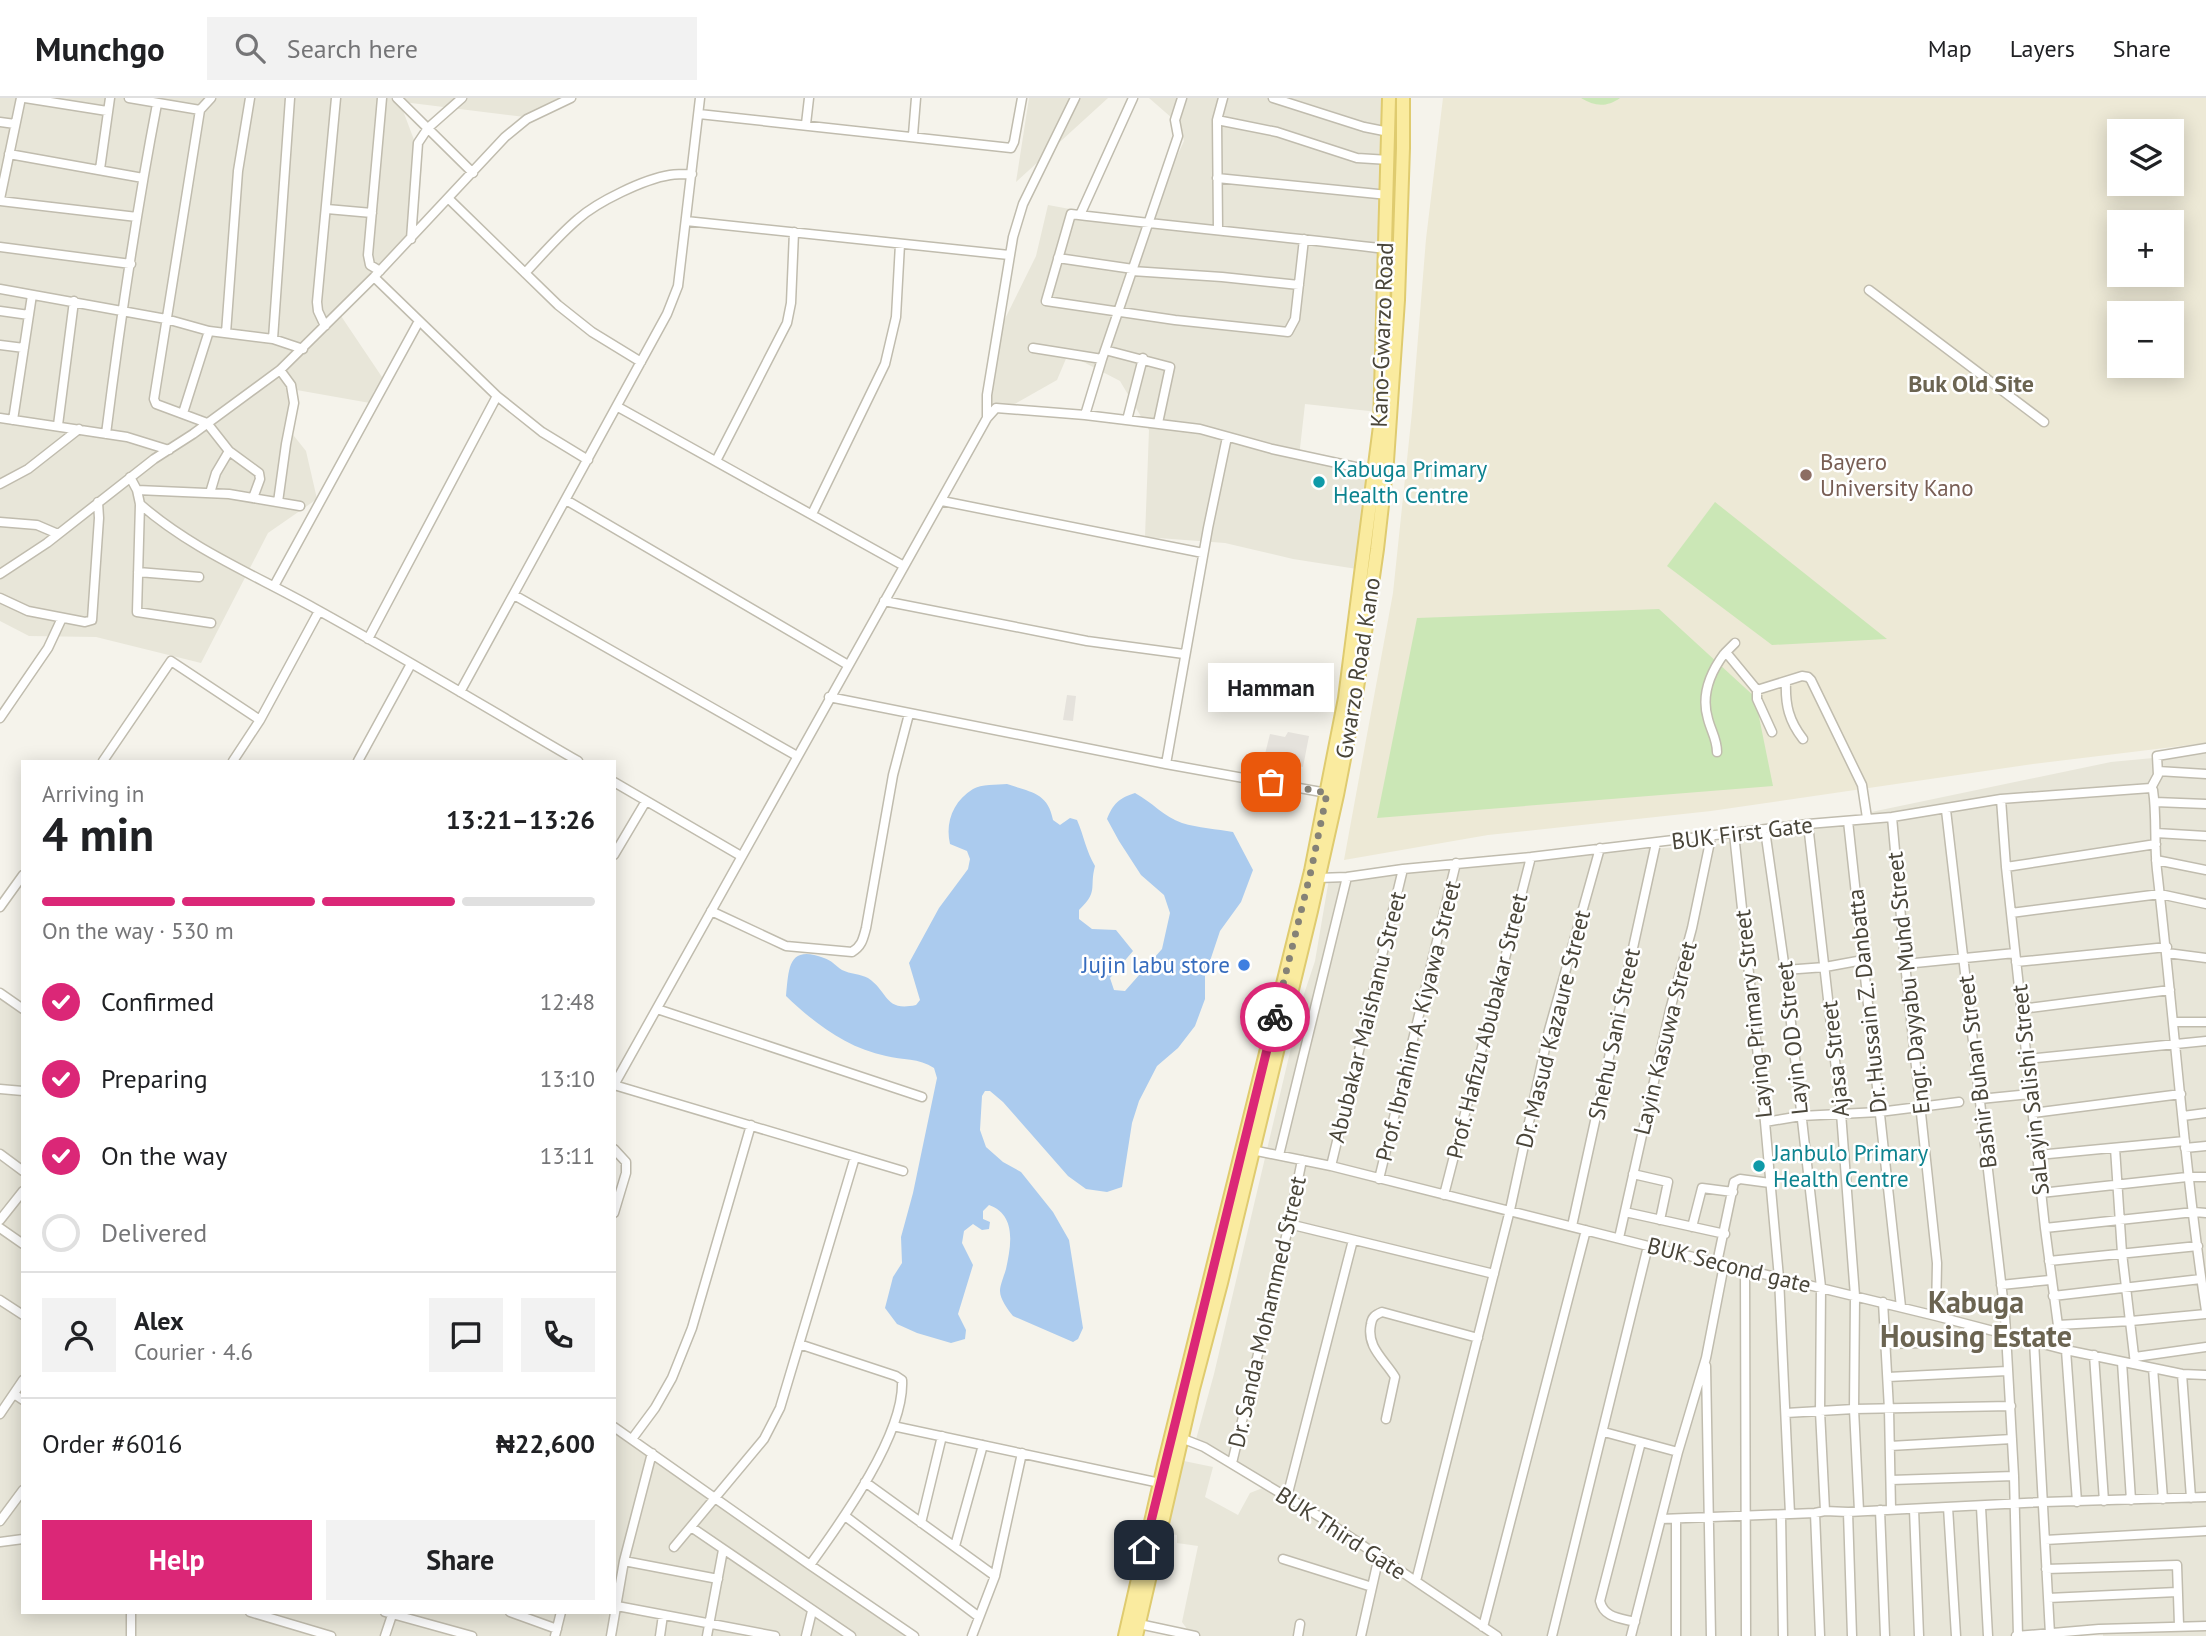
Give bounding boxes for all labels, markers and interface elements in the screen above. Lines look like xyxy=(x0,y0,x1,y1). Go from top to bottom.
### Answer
search box xyxy=(207,17,697,80)
text: Munchgo xyxy=(35,27,165,70)
icon: search xyxy=(231,29,269,67)
text: Search here xyxy=(287,32,418,65)
text: Map xyxy=(1928,33,1972,64)
text: Layers xyxy=(2010,33,2075,64)
text: Share xyxy=(2113,33,2171,64)
map controls xyxy=(2107,119,2184,378)
button: layers xyxy=(2107,119,2184,196)
button: + xyxy=(2107,210,2184,287)
street label: Kano-Gwarzo Road xyxy=(1364,242,1399,428)
button: − xyxy=(2107,301,2184,378)
district label: Buk Old Site xyxy=(1908,368,2034,399)
place label: Bayero University Kano xyxy=(1820,447,1973,502)
place label: Kabuga Primary Health Centre xyxy=(1333,454,1487,509)
marker: Bayero University Kano xyxy=(1798,467,1814,483)
marker: Kabuga Primary Health Centre xyxy=(1311,474,1327,490)
street label: Gwarzo Road Kano xyxy=(1329,575,1386,761)
callout: Hamman xyxy=(1208,663,1334,712)
text: Hamman xyxy=(1227,673,1315,702)
pin xyxy=(1241,752,1301,812)
icon: bag xyxy=(1252,763,1290,801)
text: Arriving in xyxy=(42,779,144,808)
text: 13:21–13:26 xyxy=(446,803,595,836)
text: 4 min xyxy=(42,804,154,864)
street label: BUK First Gate xyxy=(1670,809,1814,856)
street label: Engr. Dayyabu Muhd Street xyxy=(1879,850,1936,1116)
street label: Prof. Ibrahim A. Kiyawa Street xyxy=(1369,877,1466,1164)
street label: Dr. Hussain Z. Danbatta xyxy=(1840,887,1893,1115)
street label: Abubakar Maishanu Street xyxy=(1321,888,1412,1145)
street label: Prof. Hafizu Abubakar Street xyxy=(1439,890,1534,1162)
street label: Dr. Masud Kazaure Street xyxy=(1509,907,1596,1151)
street label: Laying Primary Street xyxy=(1727,908,1778,1120)
text: On the way · 530 m xyxy=(42,916,234,945)
street label: Layin Kasuwa Street xyxy=(1626,938,1703,1138)
street label: Shehu Sani Street xyxy=(1581,945,1646,1122)
place label: Jujin labu store xyxy=(1081,950,1230,979)
marker: Jujin labu store xyxy=(1236,957,1252,973)
street label: Layin OD Street xyxy=(1769,960,1814,1116)
street label: Bashir Buhan Street xyxy=(1950,974,2003,1170)
courier xyxy=(1240,982,1310,1052)
icon: check xyxy=(42,983,80,1021)
street label: SaLayin Salishi Street xyxy=(2004,983,2055,1197)
text: Confirmed xyxy=(101,985,214,1018)
text: 12:48 xyxy=(540,987,595,1016)
icon: bike xyxy=(1256,998,1294,1036)
street label: Ajasa Street xyxy=(1814,999,1855,1119)
icon: check xyxy=(42,1060,80,1098)
text: Preparing xyxy=(101,1062,208,1095)
text: 13:10 xyxy=(540,1064,595,1093)
icon: check xyxy=(42,1137,80,1175)
place label: Janbulo Primary Health Centre xyxy=(1772,1138,1929,1193)
text: On the way xyxy=(101,1139,227,1172)
text: 13:11 xyxy=(540,1141,595,1170)
marker: Janbulo Primary Health Centre xyxy=(1751,1158,1767,1174)
street label: Dr. Sanda Mohammed Street xyxy=(1221,1173,1312,1450)
text: Delivered xyxy=(101,1216,207,1249)
street label: BUK Second gate xyxy=(1644,1230,1814,1299)
district label: Kabuga Housing Estate xyxy=(1880,1282,2072,1355)
button: person xyxy=(42,1298,116,1372)
button: chat xyxy=(429,1298,503,1372)
button: phone xyxy=(521,1298,595,1372)
text: Alex xyxy=(134,1304,184,1337)
text: Courier · 4.6 xyxy=(134,1337,253,1366)
text: Order #6016 xyxy=(42,1427,182,1460)
text: ₦22,600 xyxy=(496,1427,595,1460)
street label: BUK Third Gate xyxy=(1271,1480,1412,1586)
button: Help xyxy=(42,1520,312,1600)
button: Share xyxy=(326,1520,595,1600)
pin xyxy=(1114,1520,1174,1580)
icon: home xyxy=(1125,1531,1163,1569)

